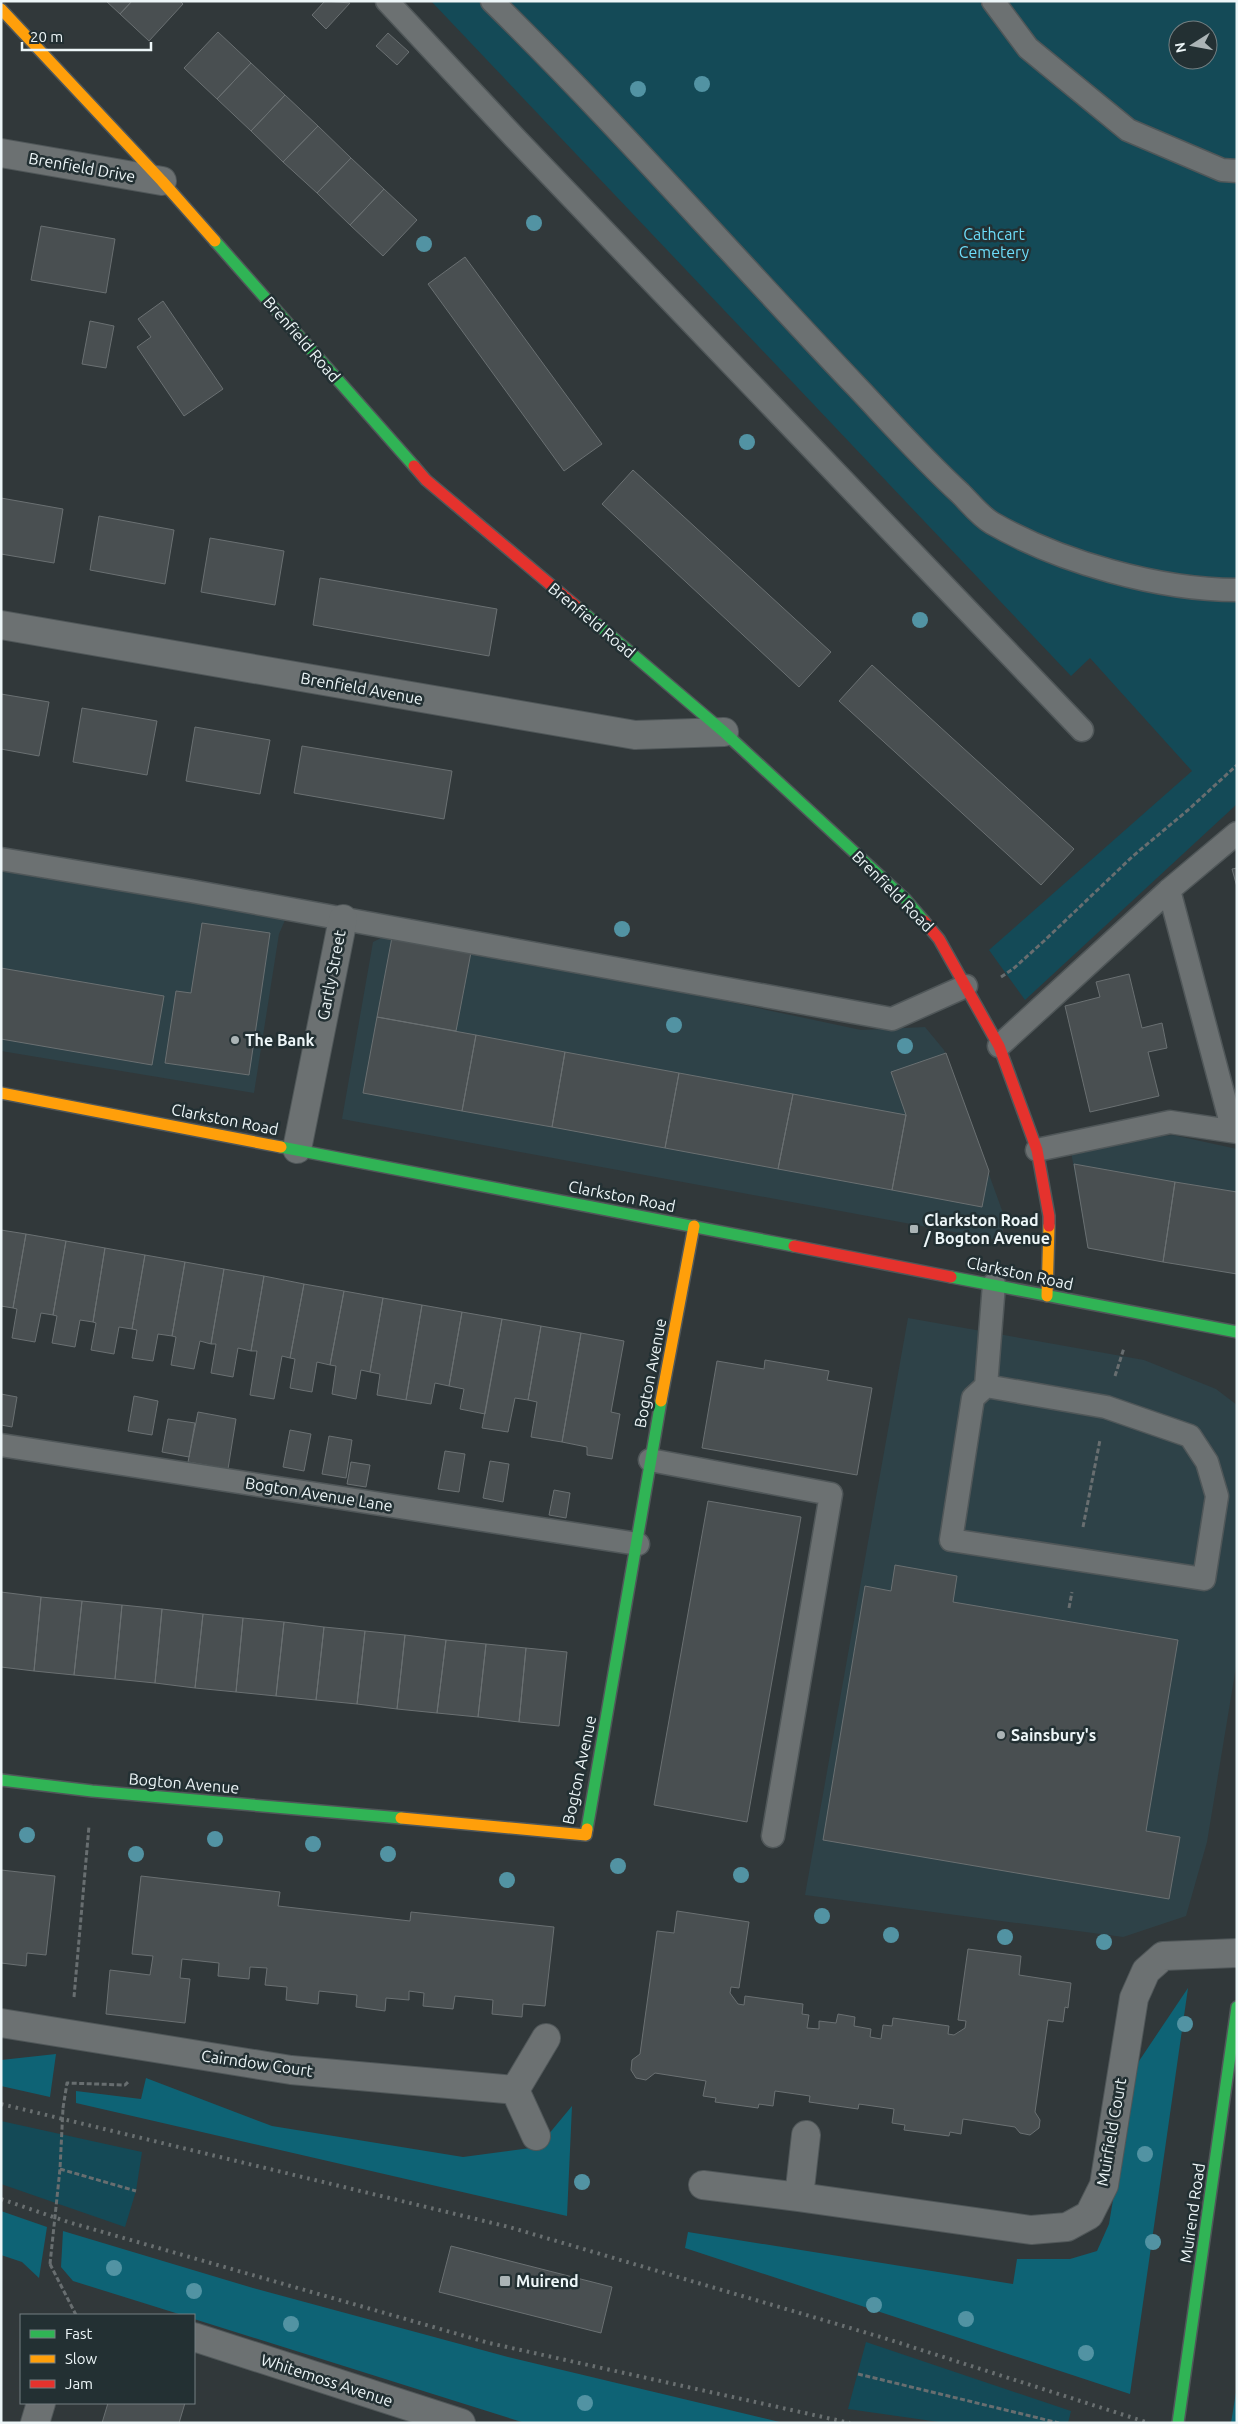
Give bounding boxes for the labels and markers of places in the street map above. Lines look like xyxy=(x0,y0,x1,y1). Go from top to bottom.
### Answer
place label: The Bank xyxy=(245,1031,315,1049)
marker: The Bank xyxy=(229,1034,241,1046)
place label: Clarkston Road / Bogton Avenue xyxy=(923,1211,1050,1247)
marker: Clarkston Road / Bogton Avenue xyxy=(908,1223,920,1235)
place label: Sainsbury's xyxy=(1011,1726,1096,1744)
marker: Sainsbury's xyxy=(995,1729,1007,1741)
place label: Muirend xyxy=(516,2272,579,2290)
marker: Muirend xyxy=(498,2274,512,2288)

